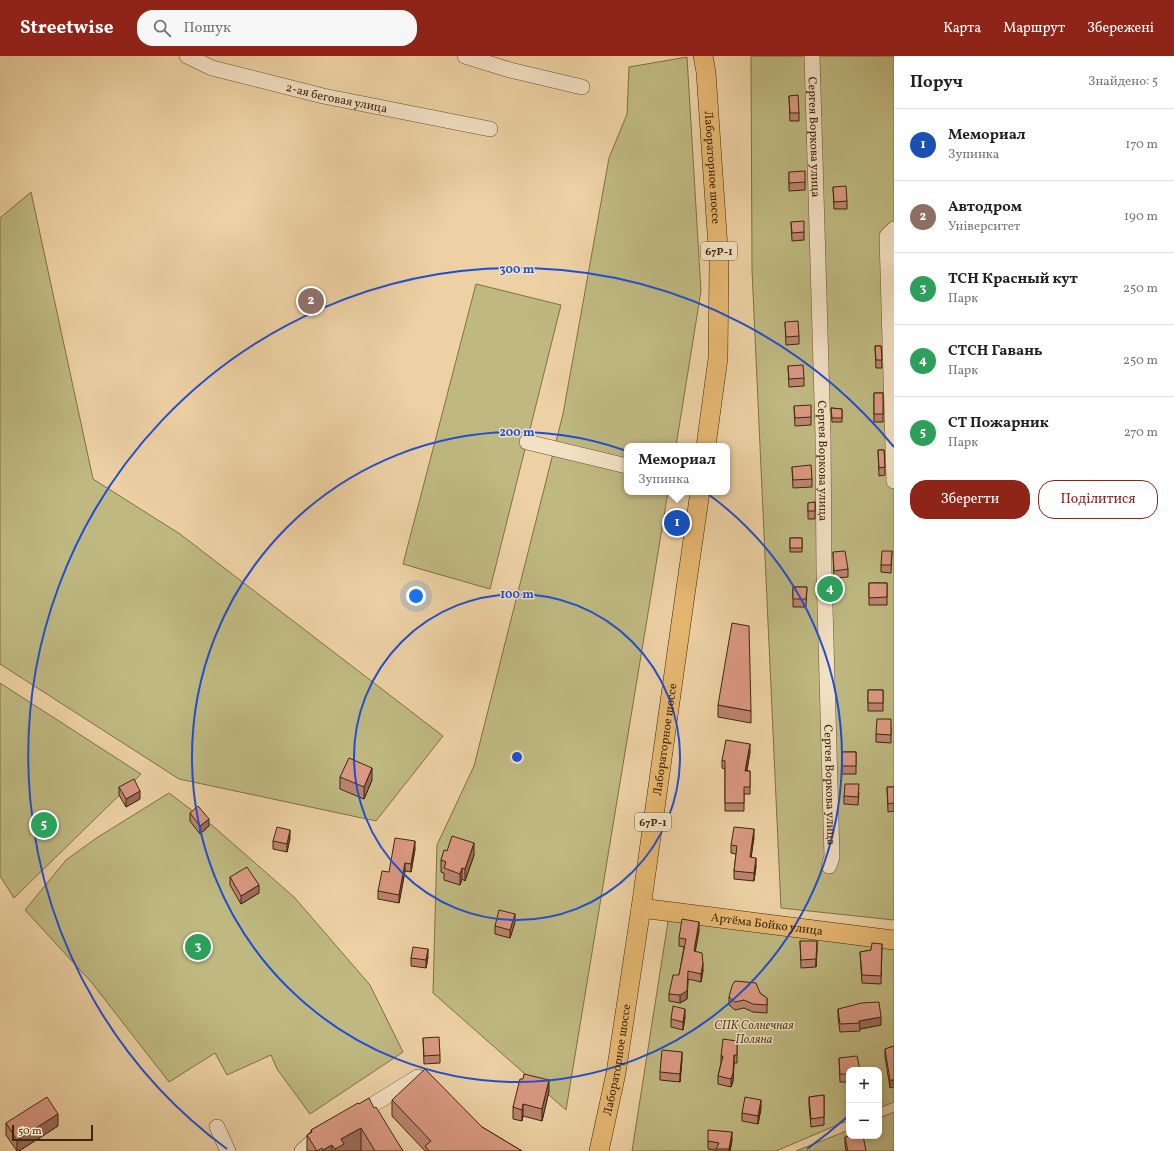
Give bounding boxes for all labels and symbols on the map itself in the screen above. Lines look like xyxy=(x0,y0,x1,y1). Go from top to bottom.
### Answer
street label: Сергея Воркова улица xyxy=(804,76,823,198)
street label: 2-ая беговая улица xyxy=(284,80,389,118)
street label: Лабораторное шоссе xyxy=(700,111,723,225)
road number: 67Р-1 xyxy=(701,242,737,260)
text: 300 m xyxy=(500,262,535,278)
pin: 2 xyxy=(298,286,324,316)
street label: Сергея Воркова улица xyxy=(813,400,831,521)
text: 200 m xyxy=(499,425,535,441)
pin: 1 xyxy=(664,508,690,538)
pin: 4 xyxy=(817,574,843,604)
your location xyxy=(406,586,426,606)
text: 100 m xyxy=(500,587,534,603)
street label: Лабораторное шоссе xyxy=(650,682,682,797)
street label: Сергея Воркова улица xyxy=(819,724,839,845)
centre of rings xyxy=(510,750,524,764)
pin: 5 xyxy=(31,810,57,840)
road number: 67Р-1 xyxy=(635,813,671,831)
street label: Артёма Бойко улица xyxy=(710,910,824,940)
pin: 3 xyxy=(185,932,211,962)
street label: Лабораторное шоссе xyxy=(600,1003,635,1117)
park label: СПК Солнечная Поляна xyxy=(714,1018,794,1048)
scale bar xyxy=(12,1123,93,1142)

